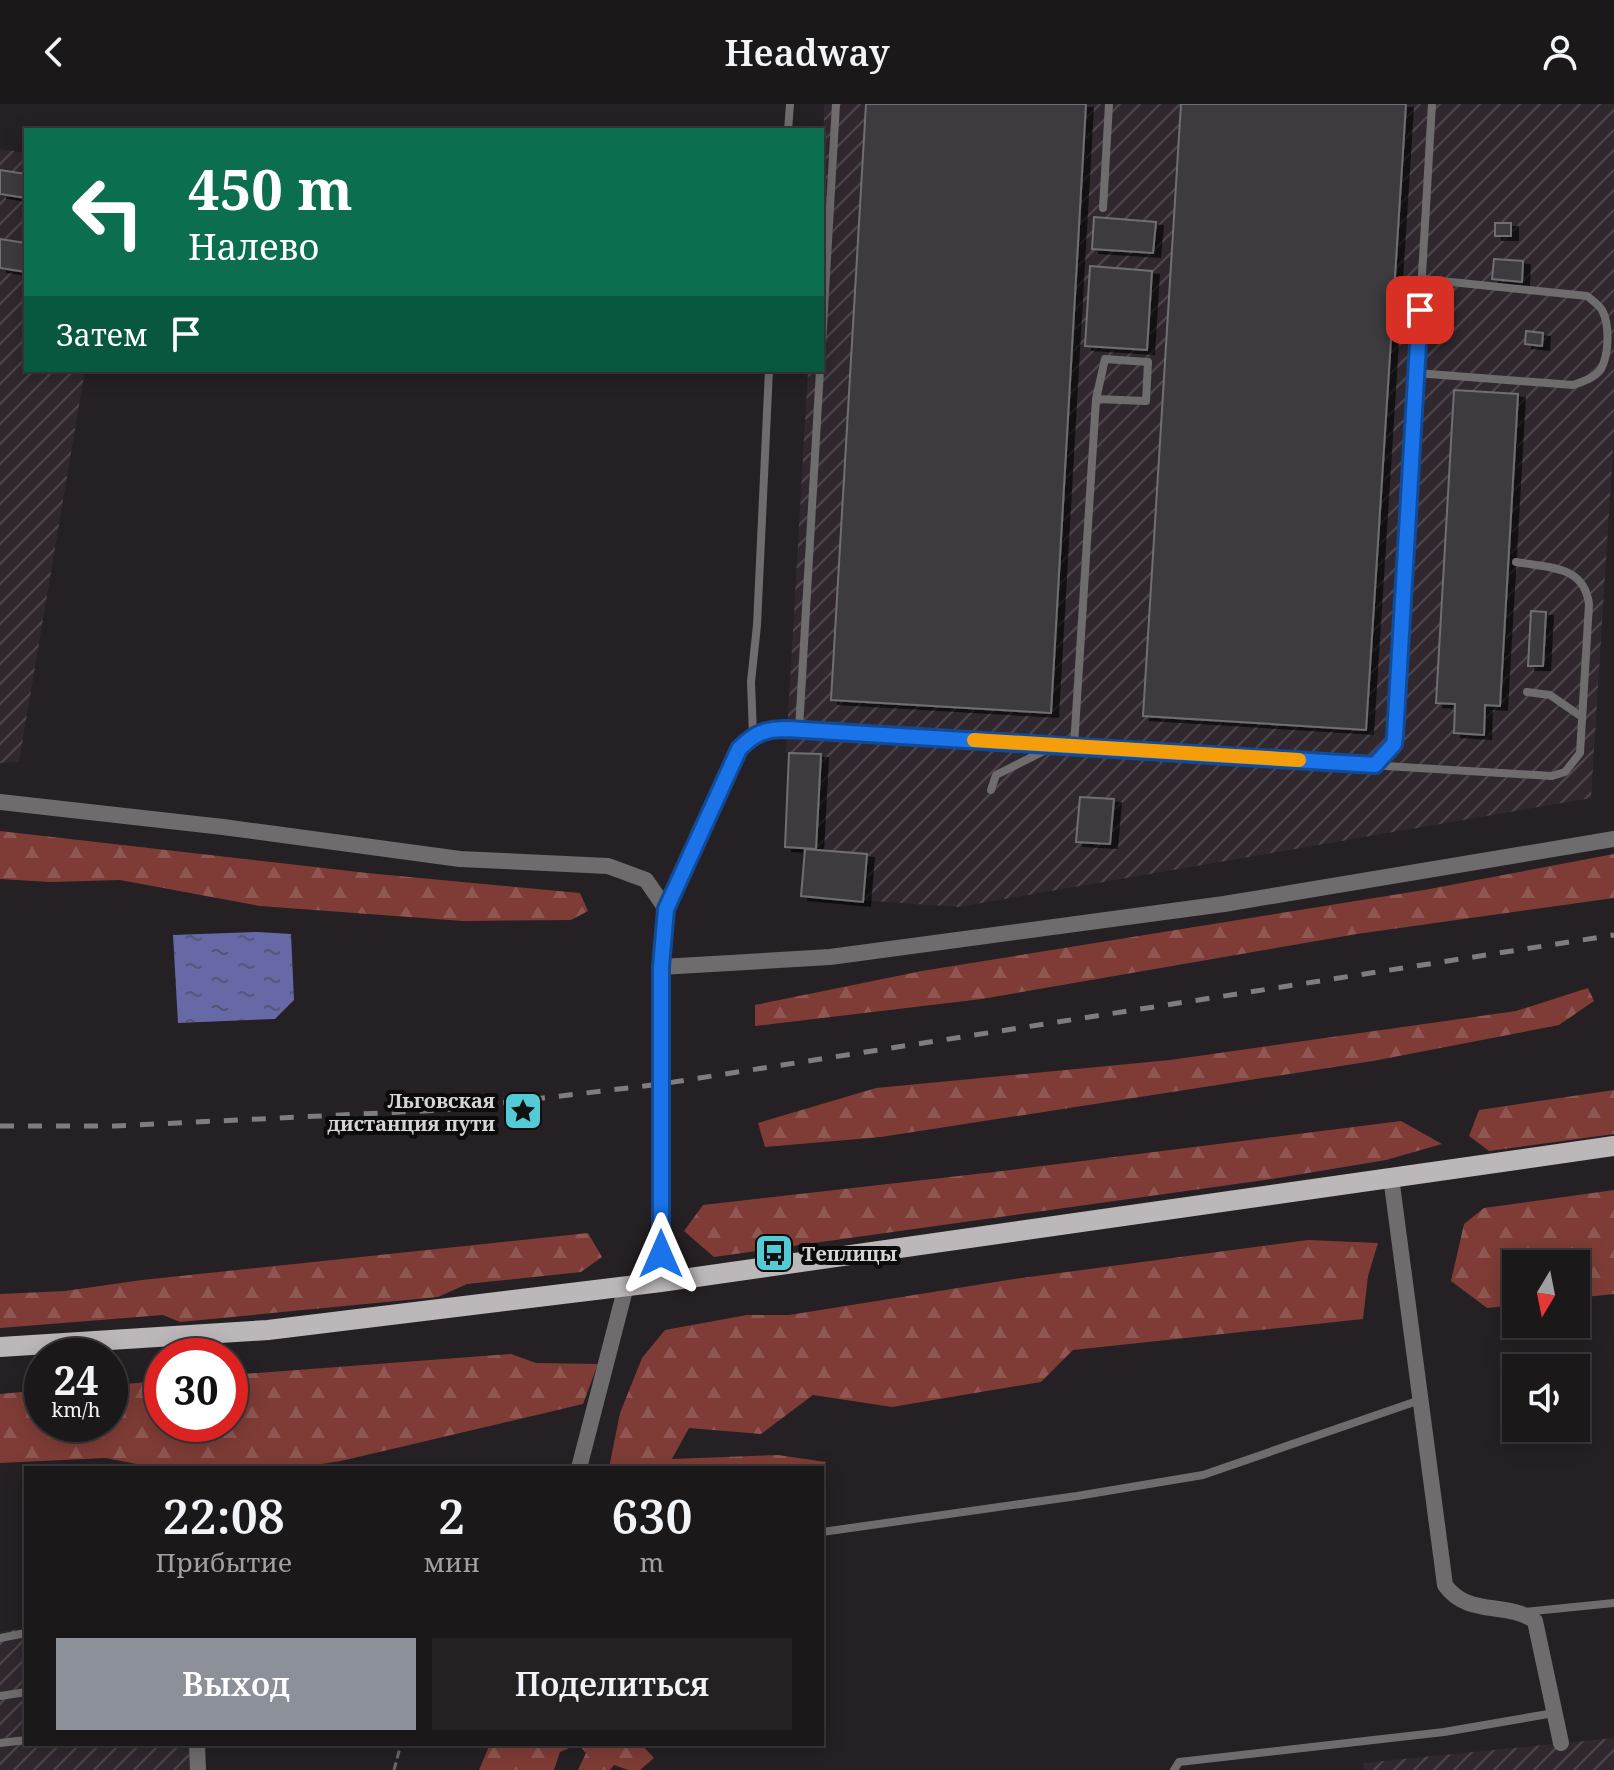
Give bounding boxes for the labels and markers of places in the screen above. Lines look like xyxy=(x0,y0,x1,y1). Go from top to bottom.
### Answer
pin xyxy=(1386,276,1454,344)
place label: Льговская дистанция пути xyxy=(328,1087,495,1137)
place icon: Льговская дистанция пути xyxy=(502,1090,544,1132)
bus stop icon: Теплицы xyxy=(753,1232,795,1274)
place label: Теплицы xyxy=(802,1240,897,1267)

